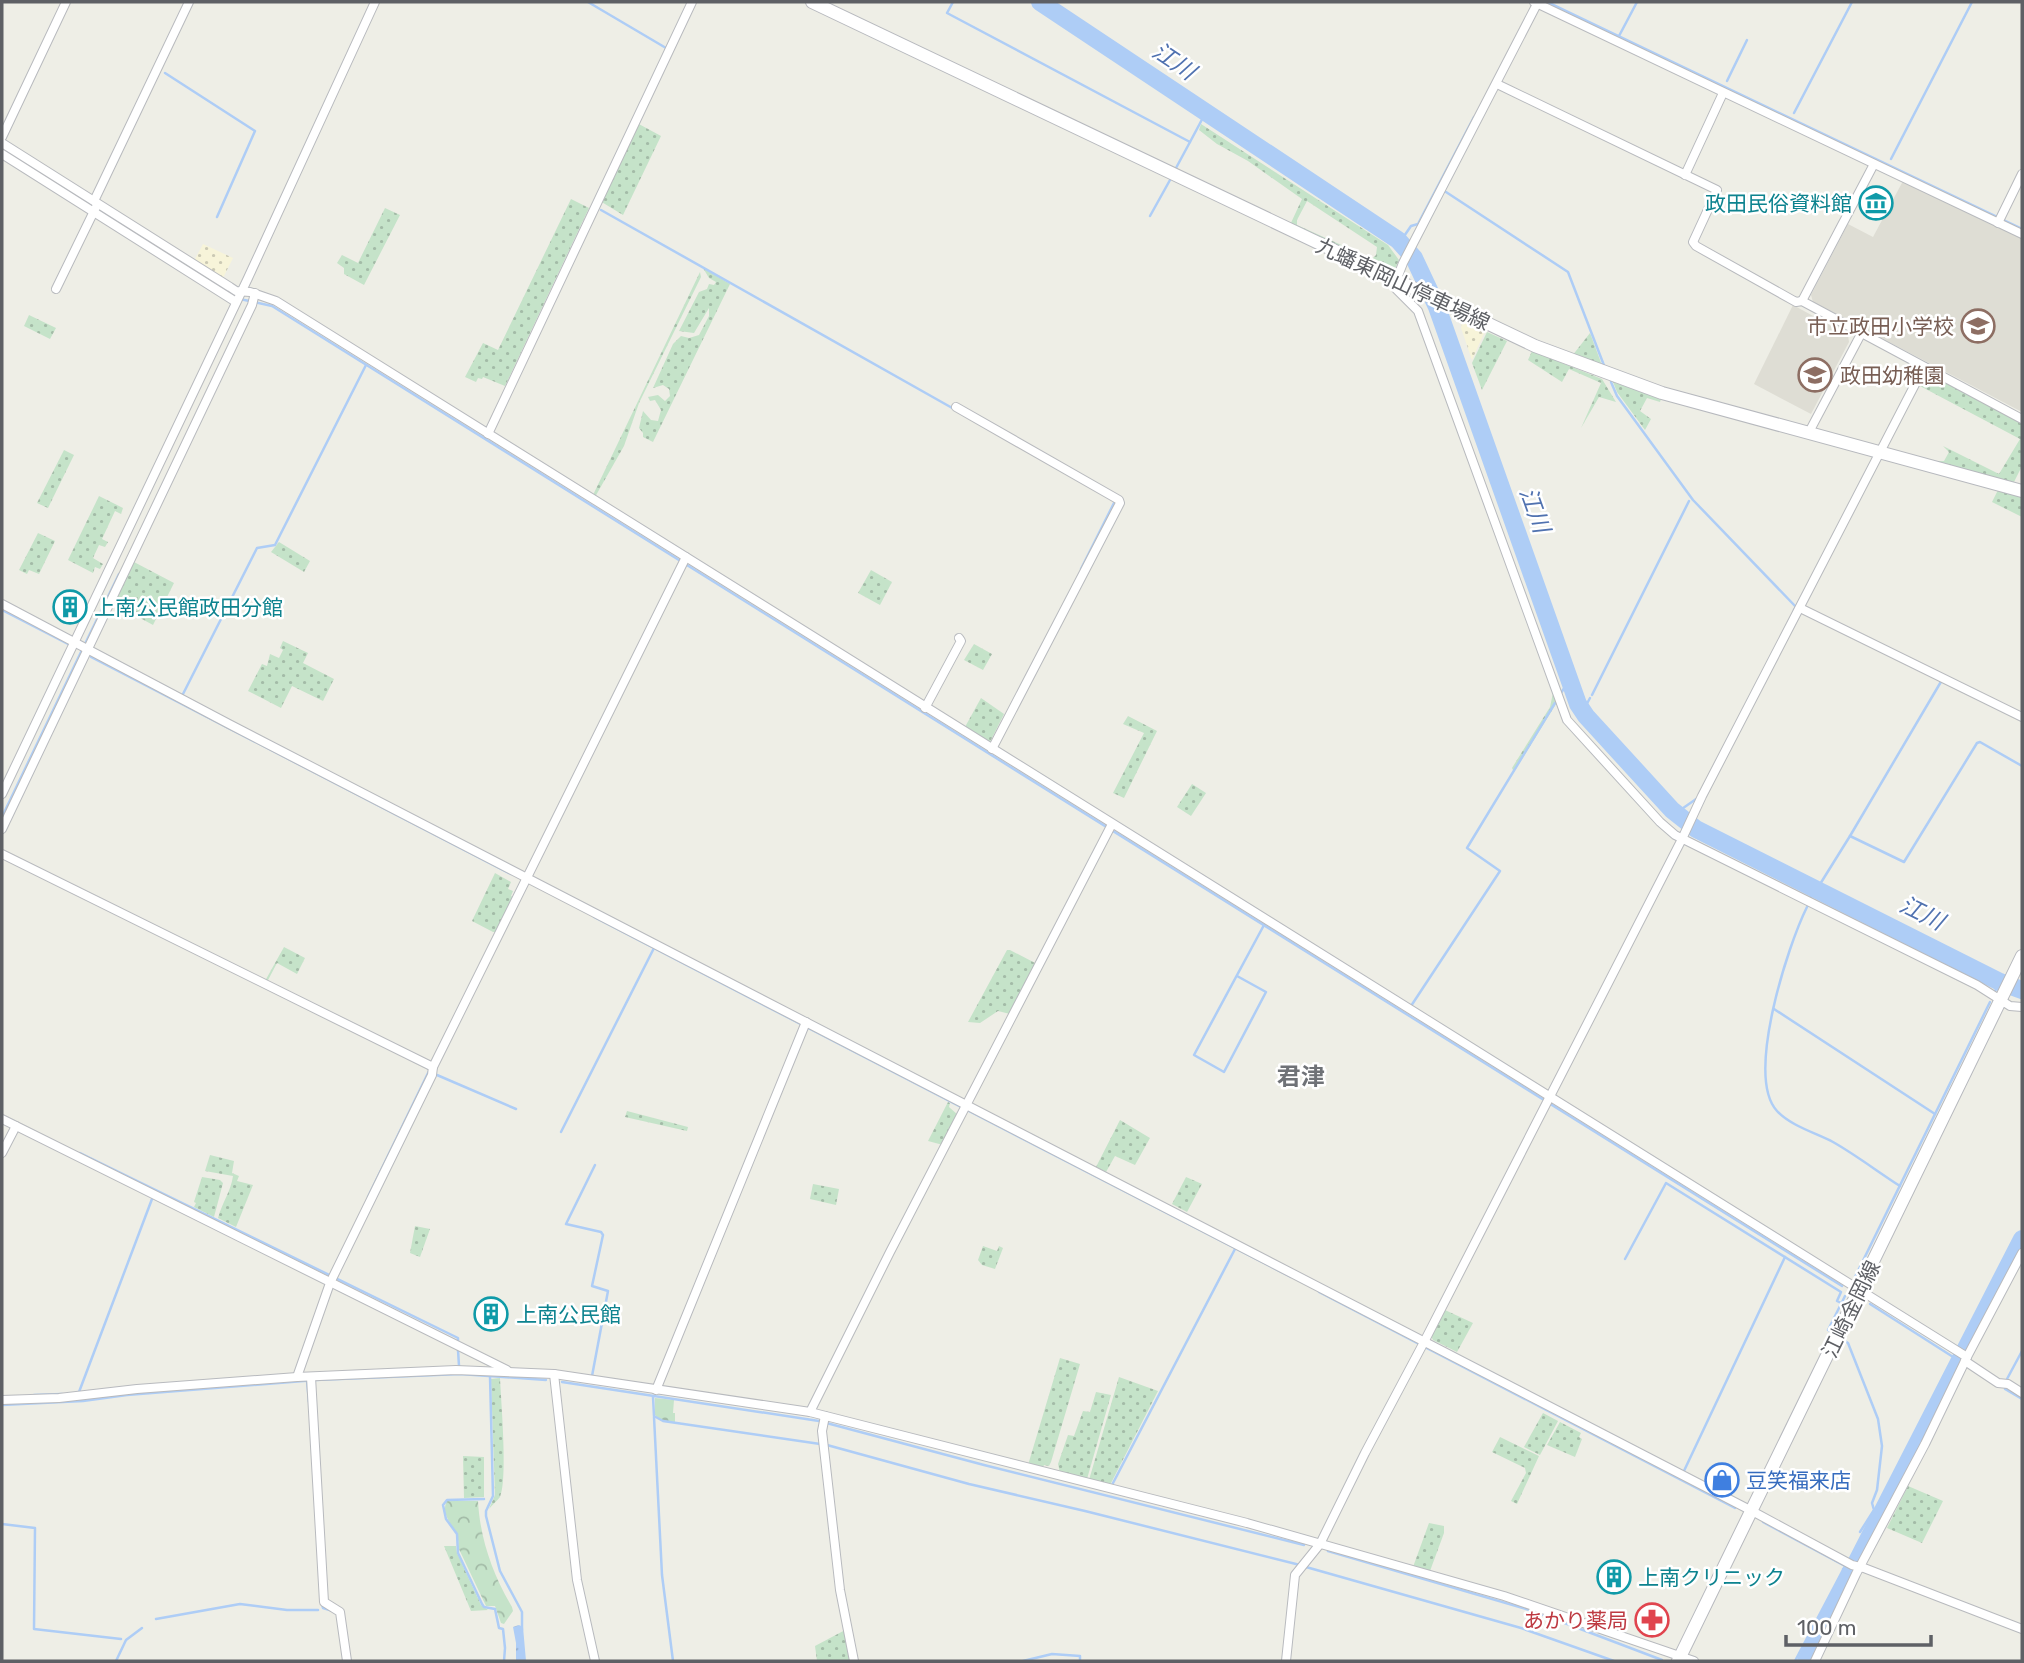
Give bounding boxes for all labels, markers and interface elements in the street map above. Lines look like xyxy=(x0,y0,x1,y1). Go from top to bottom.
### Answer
water label: 江川 xyxy=(1147,37,1203,87)
museum icon: 政田民俗資料館 xyxy=(1857,184,1895,222)
place label: 政田民俗資料館 xyxy=(1705,191,1852,216)
street label: 九蟠東岡山停車場線 xyxy=(1312,233,1494,335)
school or university icon: 市立政田小学校 xyxy=(1959,307,1997,345)
place label: 市立政田小学校 xyxy=(1807,314,1954,339)
school or university icon: 政田幼稚園 xyxy=(1796,356,1834,394)
place label: 政田幼稚園 xyxy=(1840,363,1945,388)
water label: 江川 xyxy=(1514,484,1557,539)
building icon: 上南公民館政田分館 xyxy=(51,588,89,626)
place label: 上南公民館政田分館 xyxy=(94,595,283,620)
water label: 江川 xyxy=(1895,890,1952,937)
district label: 君津 xyxy=(1277,1063,1325,1091)
street label: 江崎金岡線 xyxy=(1817,1256,1885,1362)
building icon: 上南公民館 xyxy=(472,1295,510,1333)
place label: 上南公民館 xyxy=(516,1302,621,1327)
shop icon: 豆笑福来店 xyxy=(1703,1461,1741,1499)
place label: 豆笑福来店 xyxy=(1746,1468,1851,1493)
building icon: 上南クリニック xyxy=(1595,1558,1633,1596)
place label: 上南クリニック xyxy=(1638,1565,1785,1590)
pharmacy icon: あかり薬局 xyxy=(1633,1601,1671,1639)
scale bar xyxy=(1786,1604,1931,1648)
place label: あかり薬局 xyxy=(1523,1608,1628,1633)
text: 100 m xyxy=(1797,1615,1856,1640)

